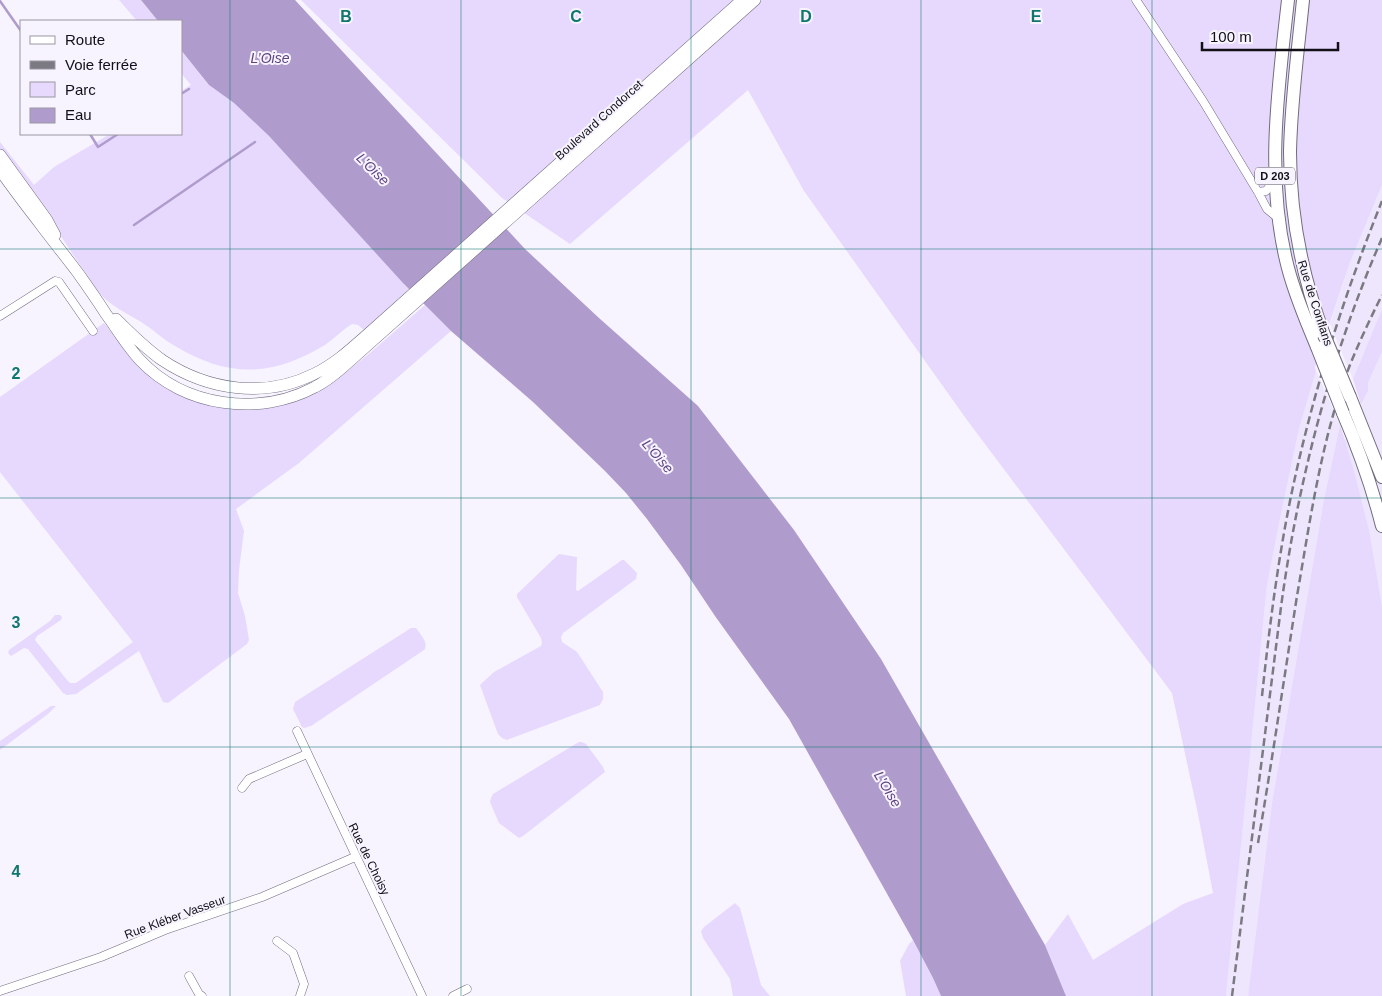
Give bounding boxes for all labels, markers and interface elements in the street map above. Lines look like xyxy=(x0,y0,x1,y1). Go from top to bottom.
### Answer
text: B xyxy=(340,8,352,25)
text: C xyxy=(570,8,582,25)
text: D xyxy=(800,8,812,25)
text: E xyxy=(1031,8,1042,25)
legend xyxy=(20,20,182,135)
scale bar xyxy=(1202,20,1338,52)
text: 100 m xyxy=(1210,28,1252,45)
text: Route xyxy=(65,31,105,48)
water label: L’Oise xyxy=(251,50,290,66)
text: Voie ferrée xyxy=(65,56,138,73)
street label: Boulevard Condorcet xyxy=(552,77,646,163)
text: Parc xyxy=(65,81,96,98)
text: Eau xyxy=(65,106,92,123)
water label: L'Oise xyxy=(353,150,393,189)
road number: D 203 xyxy=(1255,168,1295,185)
street label: Rue de Conflans xyxy=(1295,258,1335,348)
text: 2 xyxy=(12,365,21,382)
water label: L'Oise xyxy=(639,436,677,476)
text: 3 xyxy=(12,614,21,631)
water label: L'Oise xyxy=(871,768,905,810)
street label: Rue de Choisy xyxy=(345,821,393,897)
text: 4 xyxy=(12,863,21,880)
street label: Rue Kléber Vasseur xyxy=(123,892,227,942)

